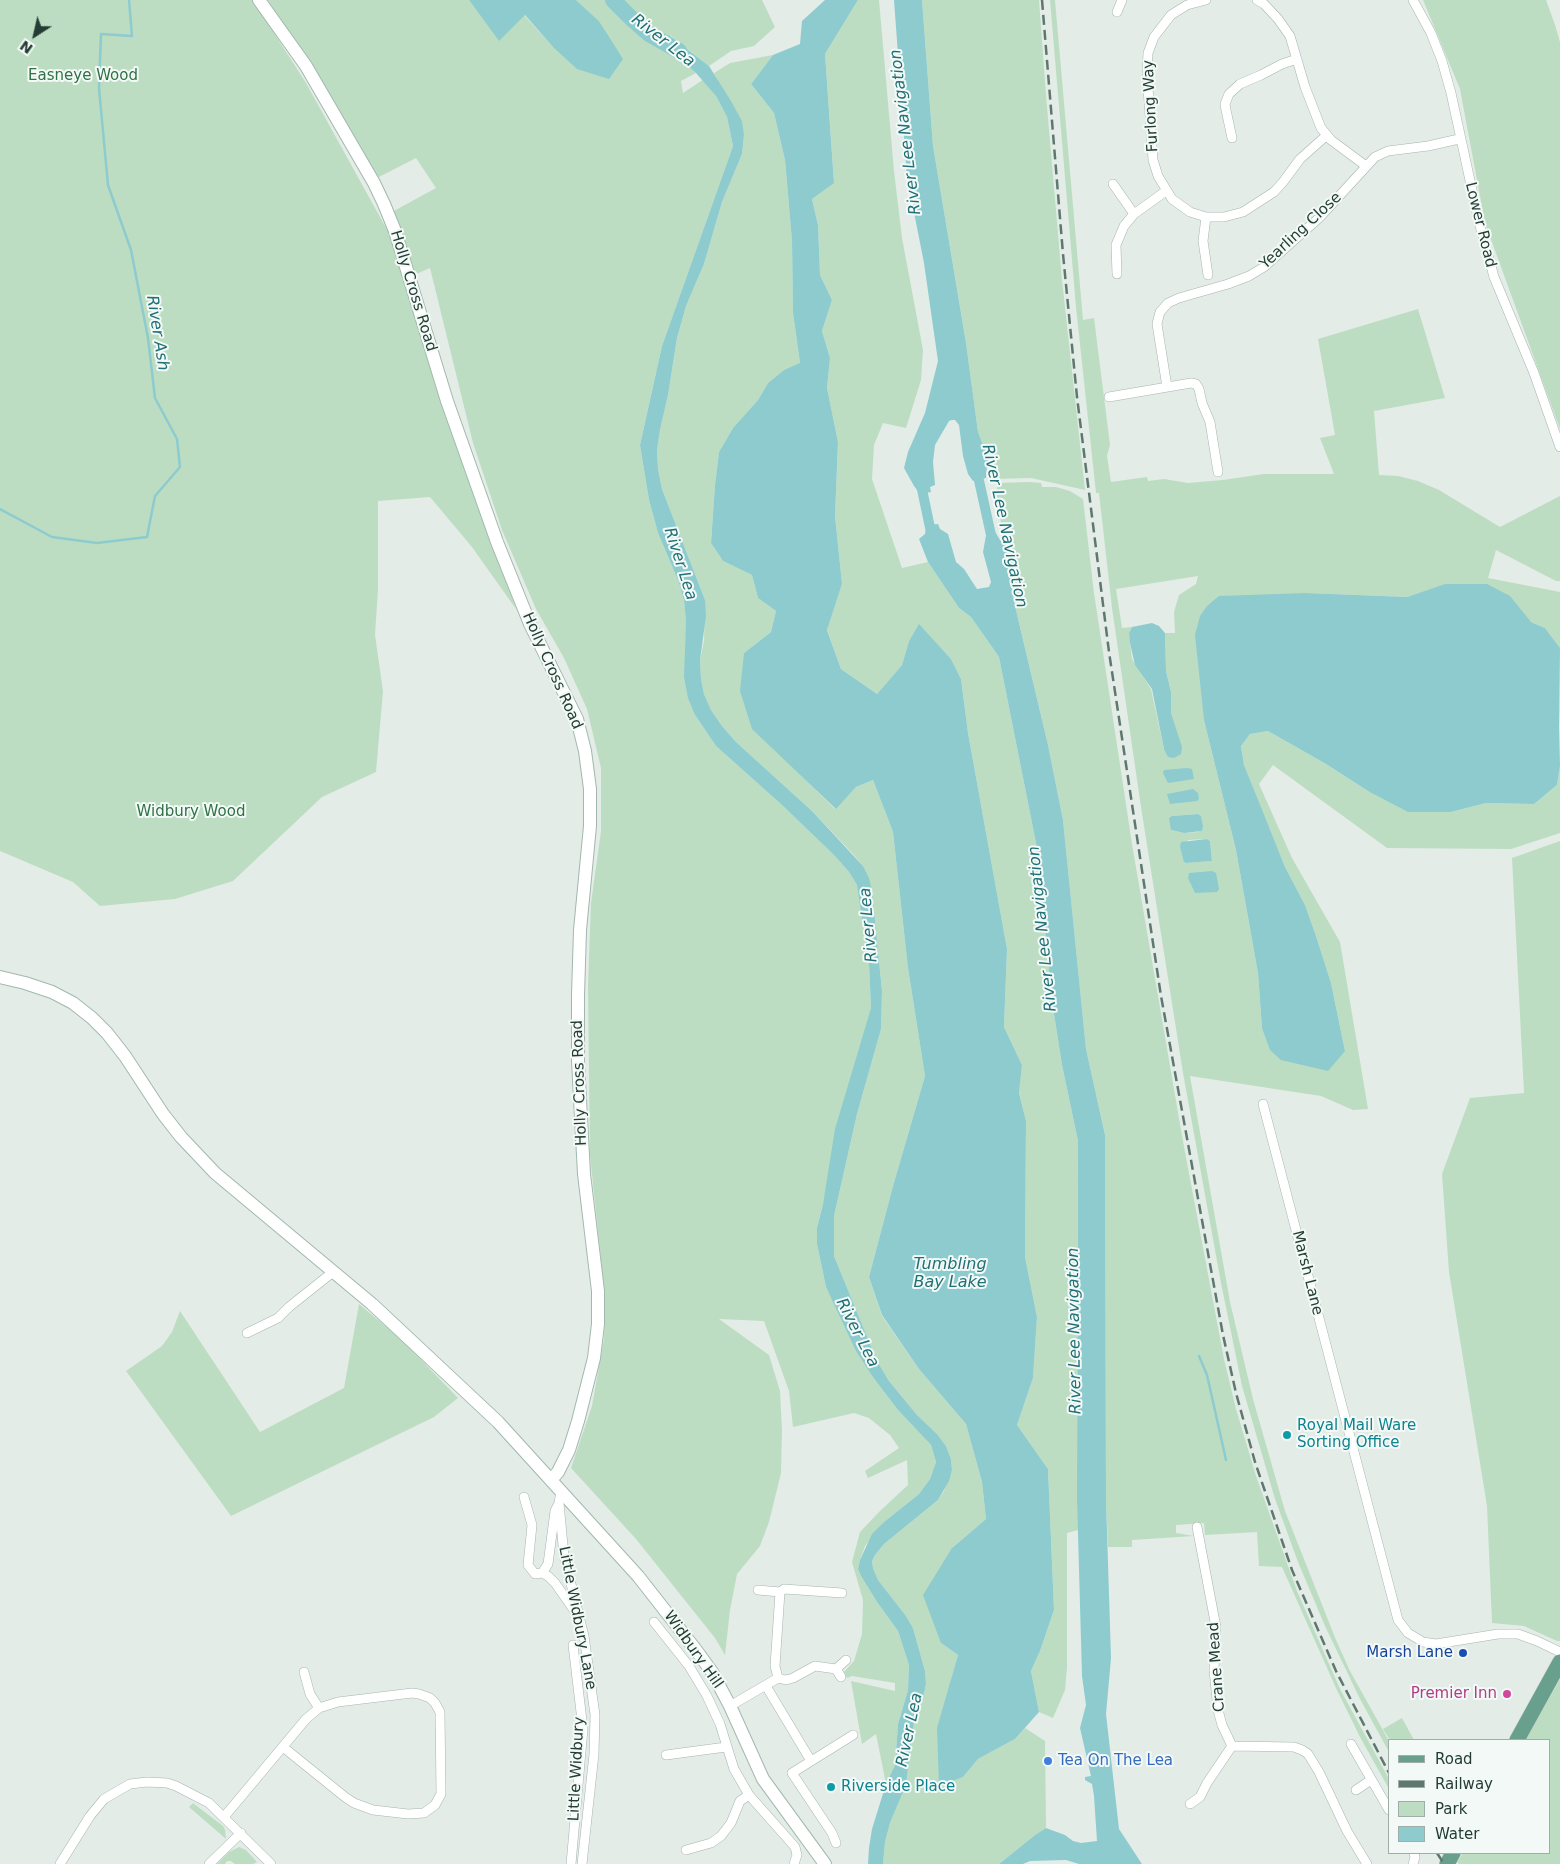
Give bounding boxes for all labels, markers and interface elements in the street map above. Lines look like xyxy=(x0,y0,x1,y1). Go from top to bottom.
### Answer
north arrow xyxy=(10,10,60,60)
water label: River Lea xyxy=(627,10,699,72)
text: N xyxy=(17,37,36,57)
water label: River Lee Navigation xyxy=(886,48,926,216)
street label: Furlong Way xyxy=(1140,59,1162,153)
park label: Easneye Wood xyxy=(28,67,138,85)
street label: Lower Road xyxy=(1461,180,1499,270)
street label: Yearling Close xyxy=(1257,189,1345,273)
street label: Holly Cross Road xyxy=(386,228,440,354)
water label: River Ash xyxy=(142,294,172,372)
water label: River Lee Navigation xyxy=(977,443,1031,609)
water label: River Lea xyxy=(659,525,701,603)
street label: Holly Cross Road xyxy=(518,610,586,732)
park label: Widbury Wood xyxy=(137,803,245,821)
water label: River Lee Navigation xyxy=(1025,845,1061,1013)
water label: River Lea xyxy=(856,887,882,963)
street label: Holly Cross Road xyxy=(569,1020,591,1146)
street label: Marsh Lane xyxy=(1288,1229,1326,1317)
water label: River Lee Navigation xyxy=(1064,1248,1086,1414)
water label: Tumbling Bay Lake xyxy=(913,1255,987,1293)
water label: River Lea xyxy=(831,1295,883,1371)
place label: Royal Mail Ware Sorting Office xyxy=(1297,1417,1416,1452)
marker: Royal Mail Ware Sorting Office xyxy=(1281,1429,1293,1441)
street label: Little Widbury Lane xyxy=(554,1545,600,1691)
street label: Widbury Hill xyxy=(660,1608,726,1692)
street label: Crane Mead xyxy=(1205,1621,1229,1713)
place label: Marsh Lane xyxy=(1366,1644,1453,1662)
marker: Marsh Lane xyxy=(1457,1647,1469,1659)
place label: Premier Inn xyxy=(1411,1685,1497,1703)
marker: Premier Inn xyxy=(1501,1688,1513,1700)
water label: River Lea xyxy=(893,1691,927,1769)
street label: Little Widbury xyxy=(565,1716,589,1822)
legend xyxy=(1388,1739,1550,1854)
text: Road xyxy=(1435,1750,1473,1768)
place label: Tea On The Lea xyxy=(1058,1752,1173,1770)
marker: Tea On The Lea xyxy=(1042,1755,1054,1767)
text: Railway xyxy=(1435,1775,1493,1793)
place label: Riverside Place xyxy=(841,1778,955,1796)
marker: Riverside Place xyxy=(825,1781,837,1793)
text: Park xyxy=(1435,1800,1467,1818)
text: Water xyxy=(1435,1825,1479,1843)

